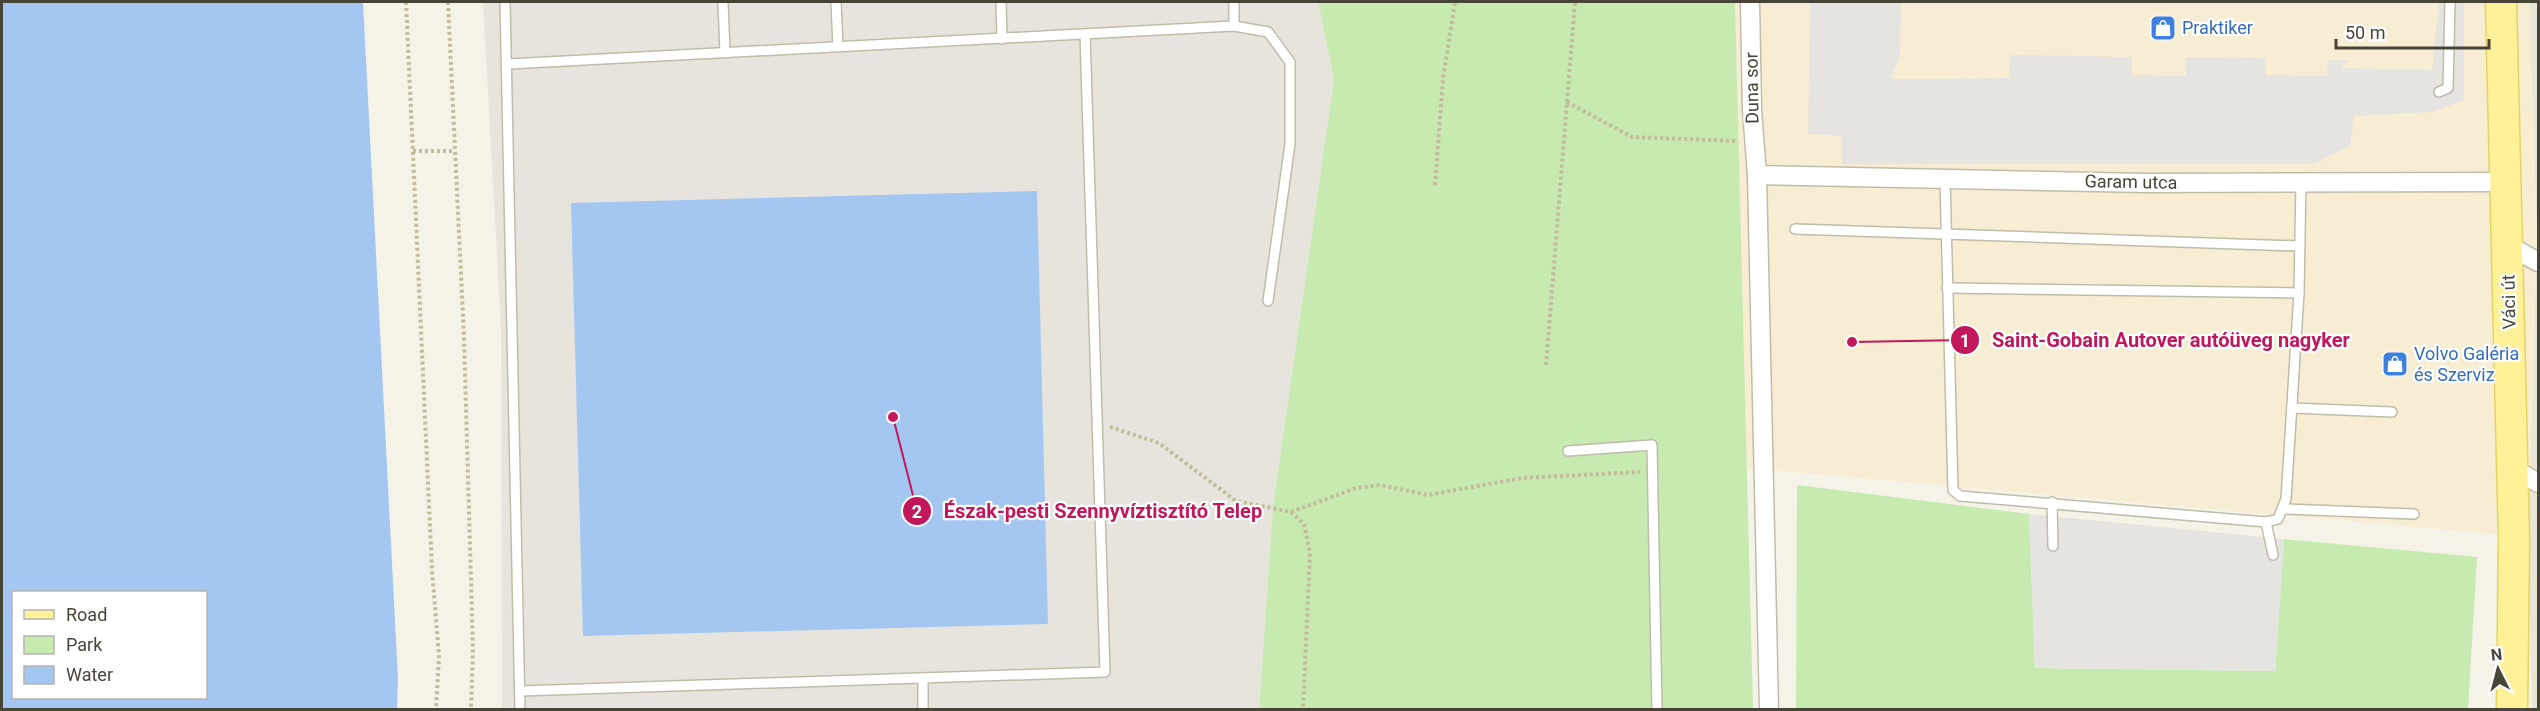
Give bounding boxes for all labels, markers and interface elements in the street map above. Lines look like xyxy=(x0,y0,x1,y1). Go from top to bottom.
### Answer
scale bar xyxy=(2336,12,2489,50)
shop icon: Praktiker xyxy=(2148,13,2178,43)
place label: Praktiker xyxy=(2182,17,2253,38)
text: 50 m xyxy=(2345,22,2385,43)
street label: Duna sor xyxy=(1740,52,1763,124)
street label: Garam utca xyxy=(2084,170,2178,193)
street label: Váci út xyxy=(2498,274,2519,330)
callout: Saint-Gobain Autover autóüveg nagyker xyxy=(1950,321,2362,359)
text: Saint-Gobain Autover autóüveg nagyker xyxy=(1992,328,2351,352)
text: 1 xyxy=(1960,330,1970,351)
place label: Volvo Galéria és Szerviz xyxy=(2414,343,2519,385)
shop icon: Volvo Galéria és Szerviz xyxy=(2380,349,2410,379)
callout: Észak-pesti Szennyvíztisztító Telep xyxy=(902,492,1275,530)
text: Észak-pesti Szennyvíztisztító Telep xyxy=(944,499,1262,523)
text: 2 xyxy=(912,501,922,522)
legend xyxy=(12,591,207,699)
text: Road xyxy=(66,604,107,625)
text: Park xyxy=(66,634,103,655)
north arrow xyxy=(2468,639,2528,699)
text: N xyxy=(2490,645,2503,665)
text: Water xyxy=(66,664,113,685)

